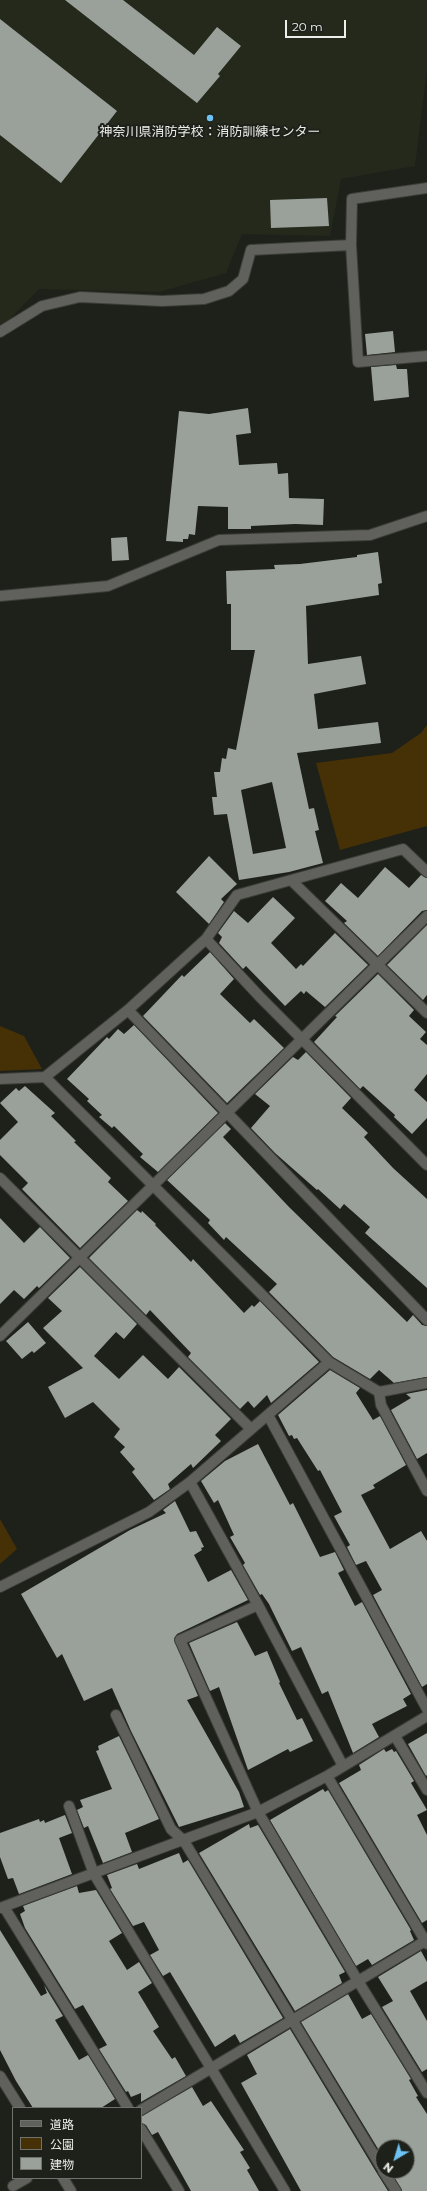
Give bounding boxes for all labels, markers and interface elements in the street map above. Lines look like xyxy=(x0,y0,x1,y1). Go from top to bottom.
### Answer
scale bar xyxy=(287,12,348,38)
text: 20 m xyxy=(292,19,323,34)
marker: 神奈川県消防学校：消防訓練センター xyxy=(205,113,215,123)
place label: 神奈川県消防学校：消防訓練センター xyxy=(100,124,320,140)
legend xyxy=(12,2107,142,2179)
text: 道路 xyxy=(50,2117,74,2132)
text: 公園 xyxy=(50,2137,74,2152)
north arrow xyxy=(375,2139,415,2179)
text: 建物 xyxy=(50,2157,74,2172)
text: N xyxy=(380,2159,396,2176)

